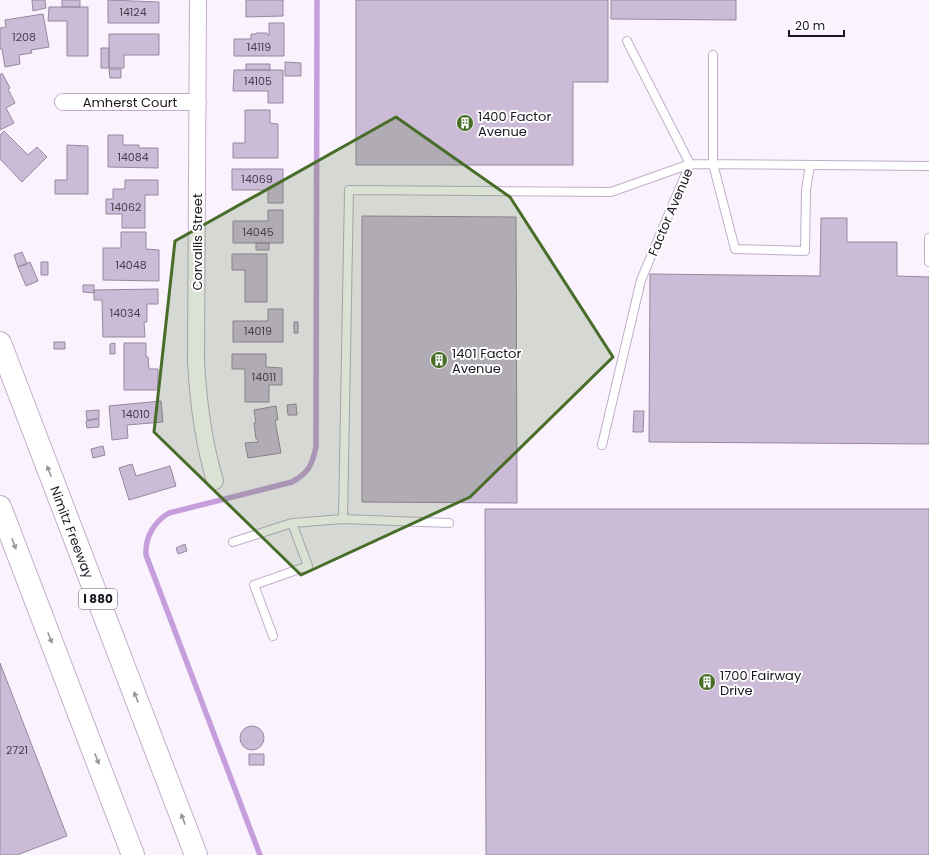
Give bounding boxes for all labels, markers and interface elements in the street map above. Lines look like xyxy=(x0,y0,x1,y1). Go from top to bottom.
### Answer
house number: 14124 xyxy=(119,4,147,20)
scale bar xyxy=(789,12,844,38)
text: 20 m xyxy=(795,17,825,34)
house number: 1208 xyxy=(12,29,36,45)
house number: 14119 xyxy=(247,39,271,55)
house number: 14105 xyxy=(244,73,272,89)
street label: Amherst Court xyxy=(83,93,178,112)
place label: 1400 Factor Avenue xyxy=(478,107,551,141)
building icon: 1400 Factor Avenue xyxy=(455,113,475,133)
house number: 14084 xyxy=(117,149,149,165)
street label: Factor Avenue xyxy=(643,165,697,259)
house number: 14069 xyxy=(241,171,273,187)
street label: Corvallis Street xyxy=(188,193,207,291)
house number: 14062 xyxy=(111,199,141,215)
house number: 14045 xyxy=(242,224,274,240)
house number: 14048 xyxy=(115,257,147,273)
house number: 14034 xyxy=(110,305,140,321)
house number: 14019 xyxy=(244,323,272,339)
place label: 1401 Factor Avenue xyxy=(452,344,521,378)
building icon: 1401 Factor Avenue xyxy=(429,350,449,370)
house number: 14011 xyxy=(252,369,276,385)
house number: 14010 xyxy=(122,406,150,422)
one-way arrow xyxy=(46,465,52,477)
street label: Nimitz Freeway xyxy=(45,483,98,582)
one-way arrow xyxy=(11,538,17,550)
road number: I 880 xyxy=(79,589,117,609)
one-way arrow xyxy=(48,632,54,644)
place label: 1700 Fairway Drive xyxy=(720,666,802,700)
building icon: 1700 Fairway Drive xyxy=(697,672,717,692)
one-way arrow xyxy=(132,691,138,703)
house number: 2721 xyxy=(6,742,28,758)
one-way arrow xyxy=(94,754,100,766)
one-way arrow xyxy=(179,812,185,824)

